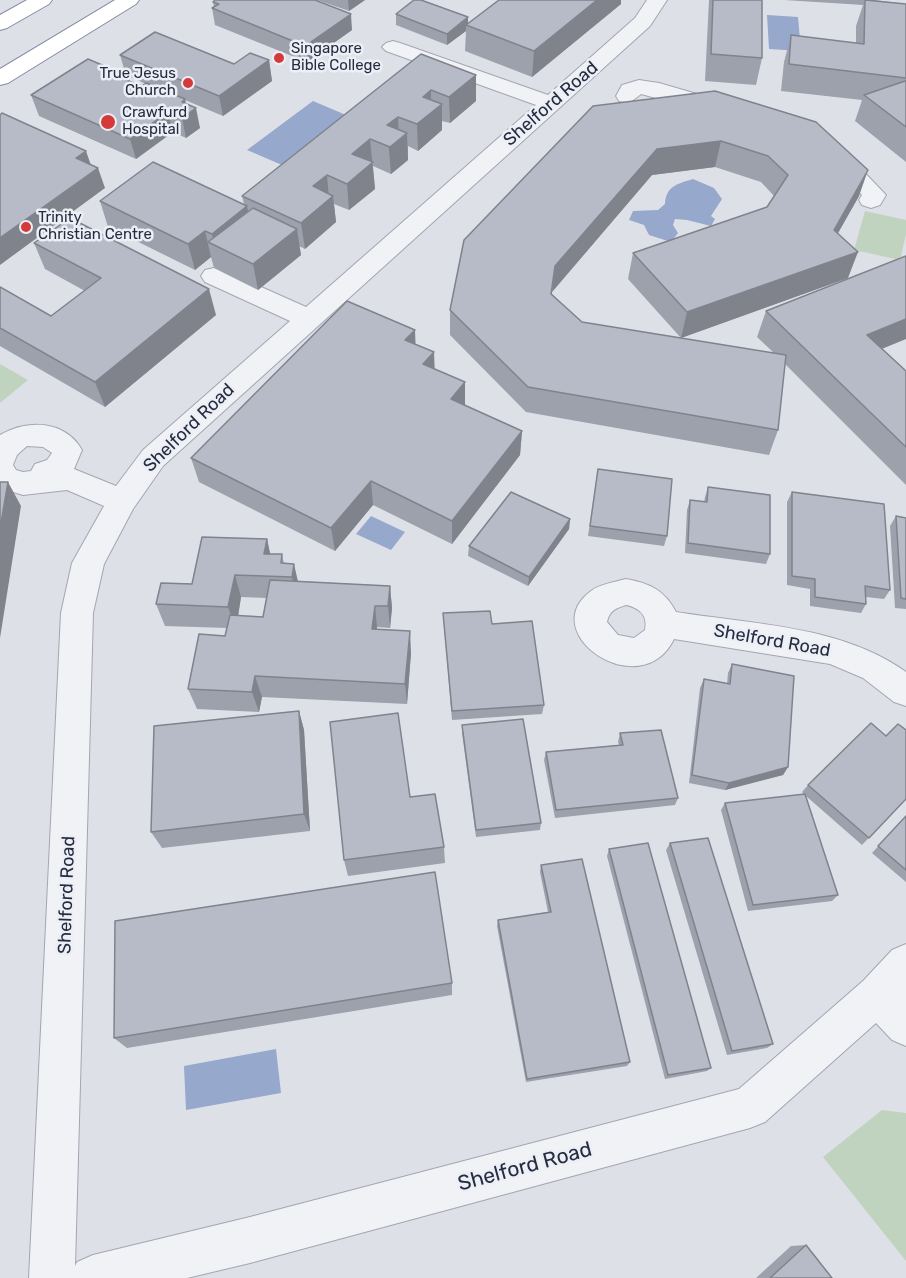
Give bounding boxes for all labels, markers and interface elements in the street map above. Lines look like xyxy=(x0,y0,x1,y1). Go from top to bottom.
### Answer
place label: Singapore Bible College xyxy=(291,40,381,75)
marker: Singapore Bible College xyxy=(272,51,286,65)
street label: Shelford Road xyxy=(499,57,603,151)
place label: True Jesus Church xyxy=(99,65,176,100)
marker: True Jesus Church xyxy=(181,76,195,90)
place label: Crawfurd Hospital xyxy=(122,104,187,139)
marker: Crawfurd Hospital xyxy=(99,113,117,131)
place label: Trinity Christian Centre xyxy=(38,209,152,244)
marker: Trinity Christian Centre xyxy=(19,220,33,234)
street label: Shelford Road xyxy=(139,379,239,477)
street label: Shelford Road xyxy=(712,620,832,662)
street label: Shelford Road xyxy=(54,836,80,954)
street label: Shelford Road xyxy=(455,1137,595,1197)

